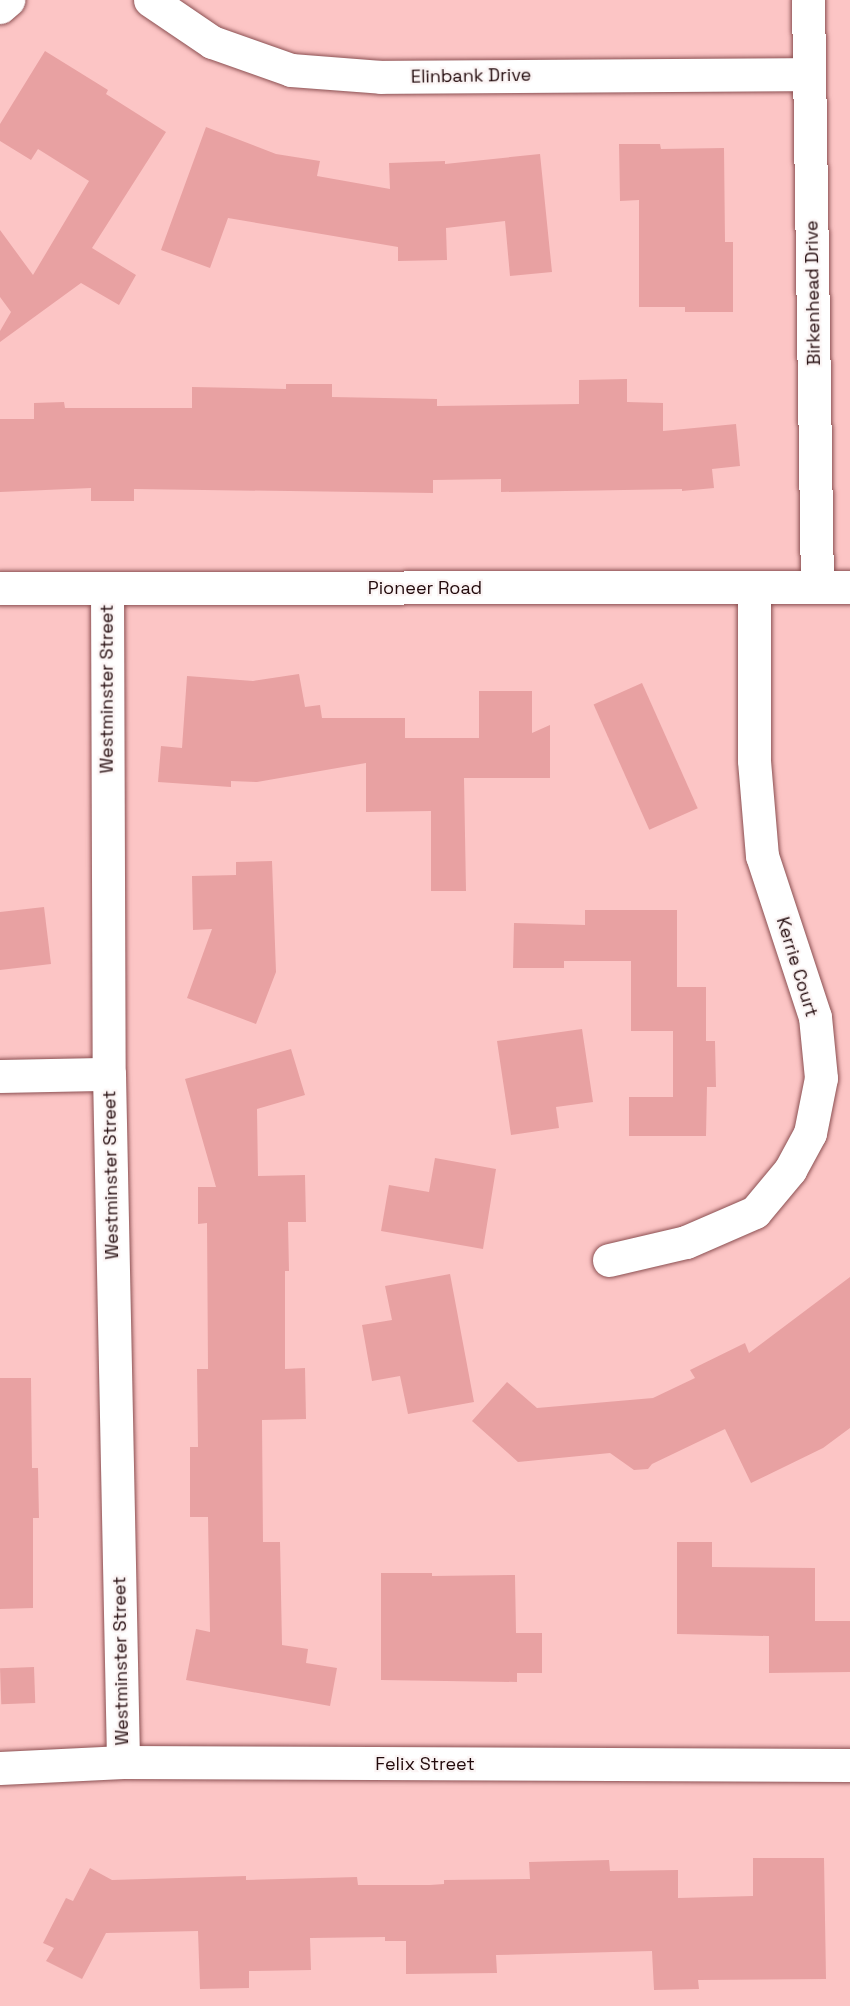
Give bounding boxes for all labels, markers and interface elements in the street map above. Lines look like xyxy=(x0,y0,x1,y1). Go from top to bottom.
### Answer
street label: Elinbank Drive xyxy=(411,64,531,88)
street label: Birkenhead Drive xyxy=(801,220,825,366)
street label: Pioneer Road xyxy=(368,577,482,599)
street label: Westminster Street xyxy=(96,605,118,773)
street label: Kerrie Court xyxy=(772,914,822,1020)
street label: Westminster Street xyxy=(99,1090,123,1260)
street label: Westminster Street xyxy=(109,1576,133,1746)
street label: Felix Street xyxy=(375,1753,475,1775)

